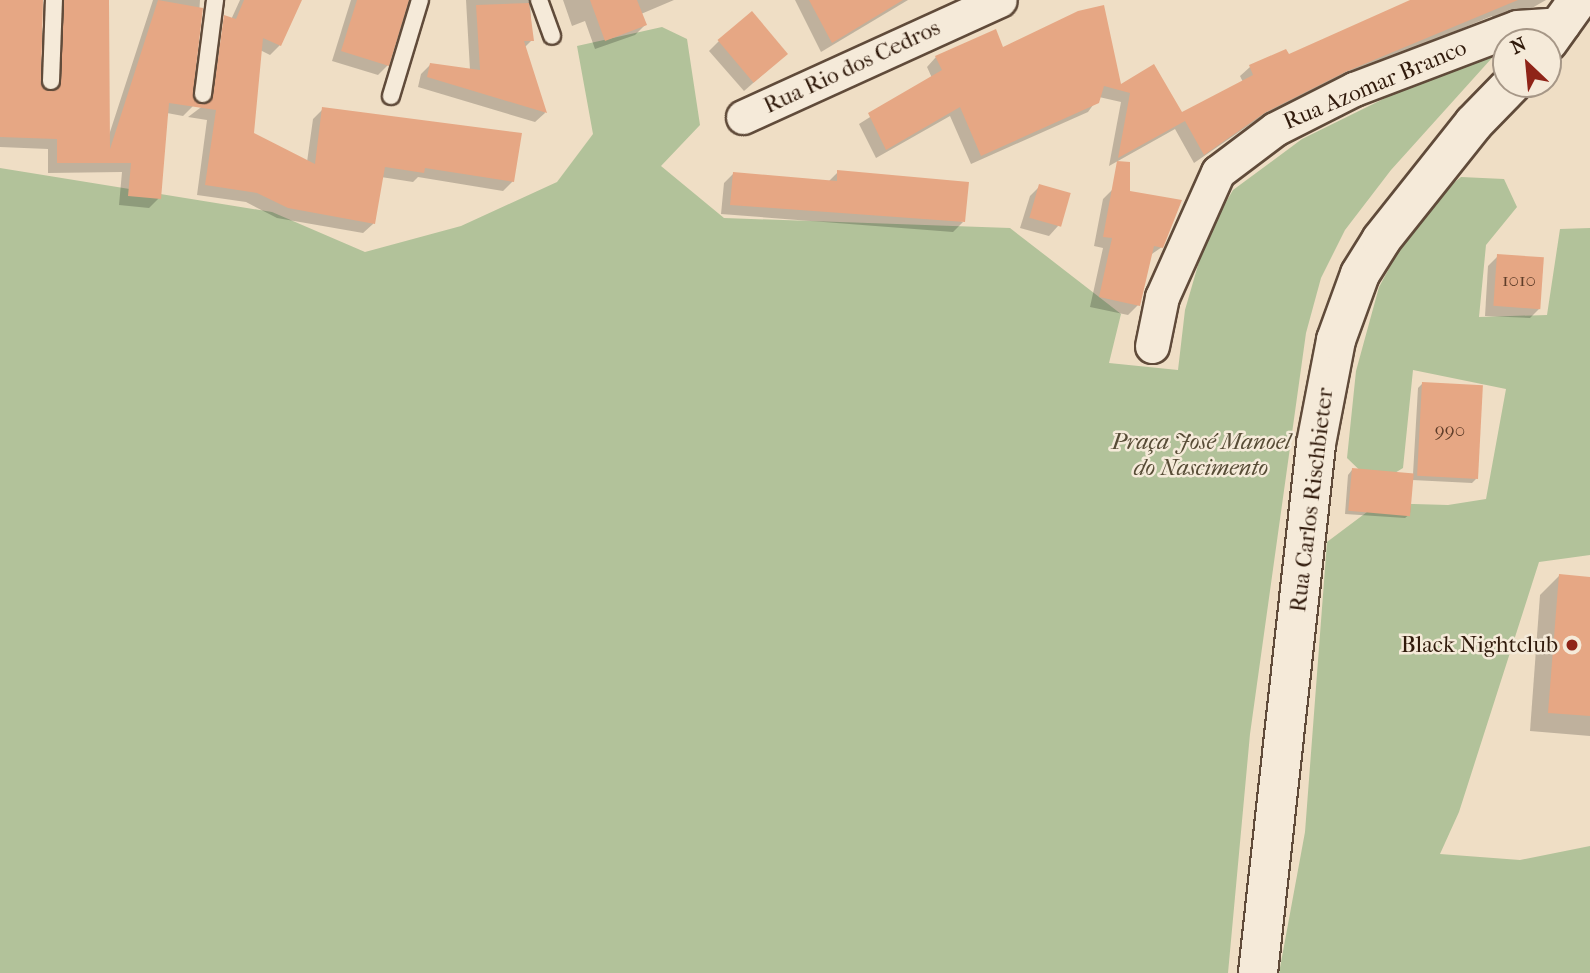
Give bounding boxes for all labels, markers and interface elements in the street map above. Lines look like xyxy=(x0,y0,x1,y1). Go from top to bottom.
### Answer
street label: Rua Rio dos Cedros xyxy=(759,14,945,120)
north arrow xyxy=(1492,28,1562,98)
text: N xyxy=(1507,33,1530,59)
street label: Rua Azomar Branco xyxy=(1279,34,1471,136)
house number: 1010 xyxy=(1502,270,1536,292)
street label: Rua Carlos Rischbieter xyxy=(1285,386,1339,614)
house number: 990 xyxy=(1435,420,1465,442)
park label: Praça José Manoel do Nascimento xyxy=(1111,428,1291,482)
place label: Black Nightclub xyxy=(1401,631,1558,659)
marker: Black Nightclub xyxy=(1564,637,1580,653)

